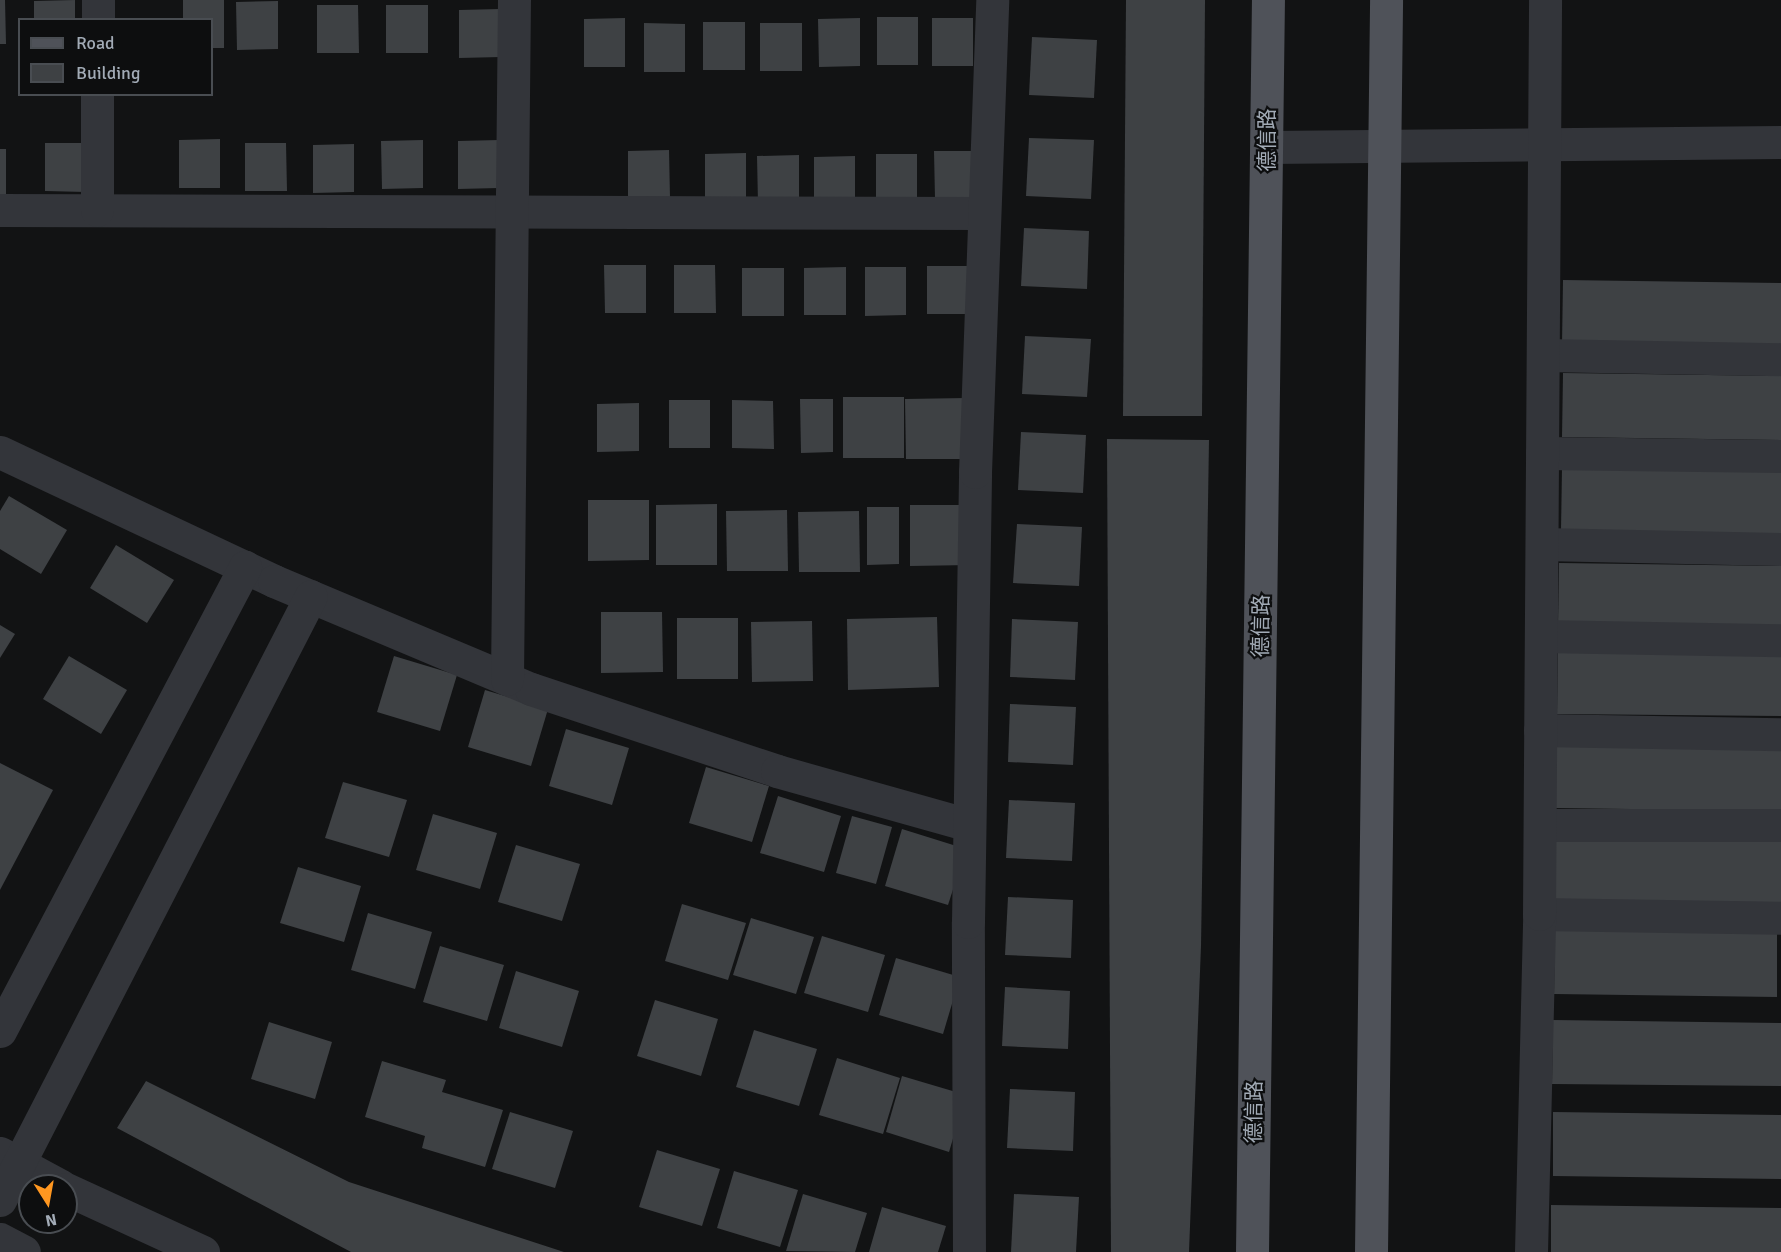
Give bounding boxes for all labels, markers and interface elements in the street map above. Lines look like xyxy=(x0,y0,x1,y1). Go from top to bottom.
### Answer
legend xyxy=(18,18,213,96)
text: Road xyxy=(76,32,115,54)
text: Building xyxy=(76,62,140,84)
street label: 德信路 xyxy=(1254,109,1280,171)
street label: 德信路 xyxy=(1248,594,1274,658)
street label: 德信路 xyxy=(1241,1080,1267,1144)
north arrow xyxy=(18,1174,78,1234)
text: N xyxy=(44,1209,58,1231)

